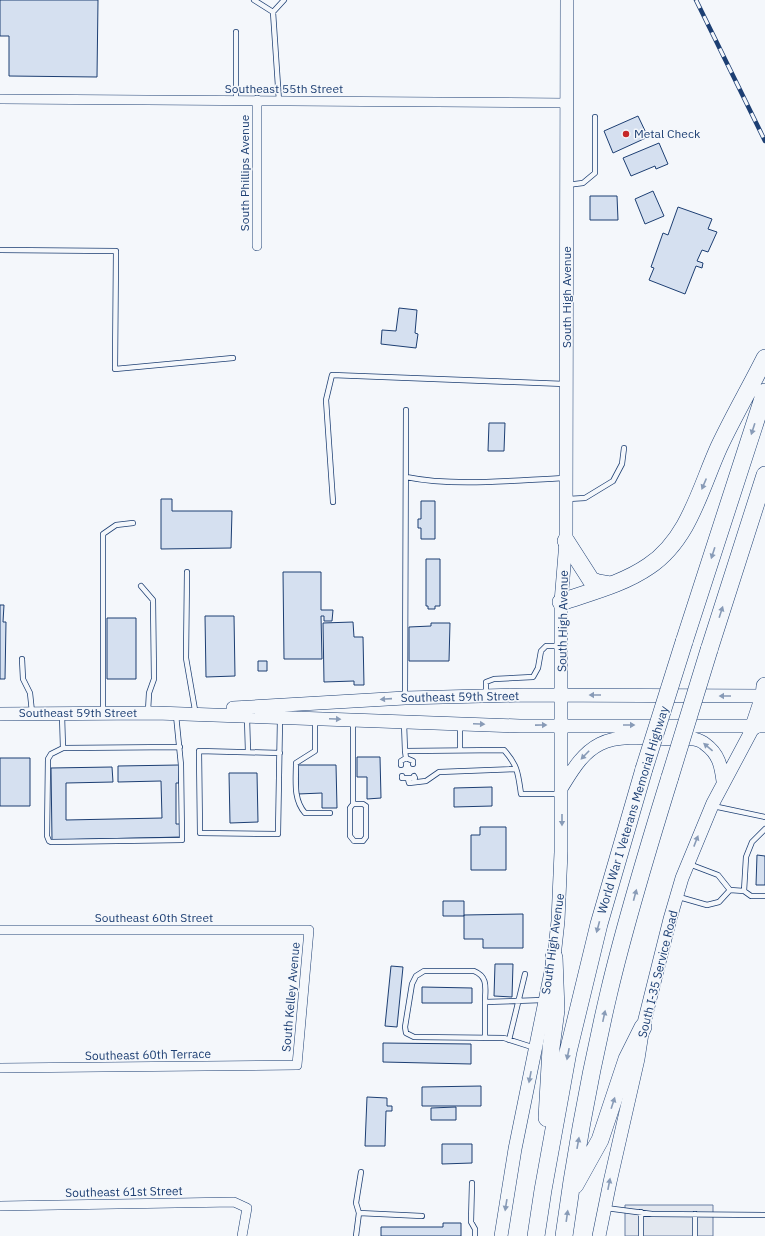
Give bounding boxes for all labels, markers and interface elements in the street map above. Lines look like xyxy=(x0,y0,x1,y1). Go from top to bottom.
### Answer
street label: Southeast 55th Street xyxy=(225,81,343,96)
street label: South Phillips Avenue xyxy=(237,114,252,231)
place label: Metal Check xyxy=(634,126,701,141)
marker: Metal Check xyxy=(621,129,631,139)
street label: South High Avenue xyxy=(559,246,574,348)
one-way arrow xyxy=(750,423,756,435)
one-way arrow xyxy=(701,478,707,489)
one-way arrow xyxy=(710,547,716,559)
street label: South High Avenue xyxy=(554,570,571,672)
one-way arrow xyxy=(718,606,724,618)
street label: Southeast 59th Street xyxy=(401,688,519,705)
one-way arrow xyxy=(588,692,601,698)
one-way arrow xyxy=(718,693,731,699)
one-way arrow xyxy=(380,695,392,702)
street label: World War I Veterans Memorial Highway xyxy=(594,704,671,916)
street label: Southeast 59th Street xyxy=(19,705,137,720)
one-way arrow xyxy=(329,716,342,722)
one-way arrow xyxy=(473,721,485,728)
one-way arrow xyxy=(535,722,547,729)
one-way arrow xyxy=(623,722,636,728)
one-way arrow xyxy=(703,743,713,752)
one-way arrow xyxy=(580,750,590,760)
one-way arrow xyxy=(559,814,565,827)
one-way arrow xyxy=(694,835,700,847)
one-way arrow xyxy=(632,889,638,902)
street label: South High Avenue xyxy=(538,892,567,995)
street label: South I-35 Service Road xyxy=(634,909,681,1039)
street label: Southeast 60th Street xyxy=(95,910,213,925)
one-way arrow xyxy=(595,922,601,934)
street label: South Kelley Avenue xyxy=(278,941,303,1052)
one-way arrow xyxy=(601,1009,607,1022)
street label: Southeast 60th Terrace xyxy=(85,1046,212,1063)
one-way arrow xyxy=(565,1048,571,1060)
one-way arrow xyxy=(526,1071,532,1084)
one-way arrow xyxy=(610,1096,616,1108)
one-way arrow xyxy=(576,1137,582,1149)
one-way arrow xyxy=(607,1178,613,1190)
street label: Southeast 61st Street xyxy=(65,1183,183,1200)
one-way arrow xyxy=(503,1199,509,1211)
one-way arrow xyxy=(564,1210,570,1222)

